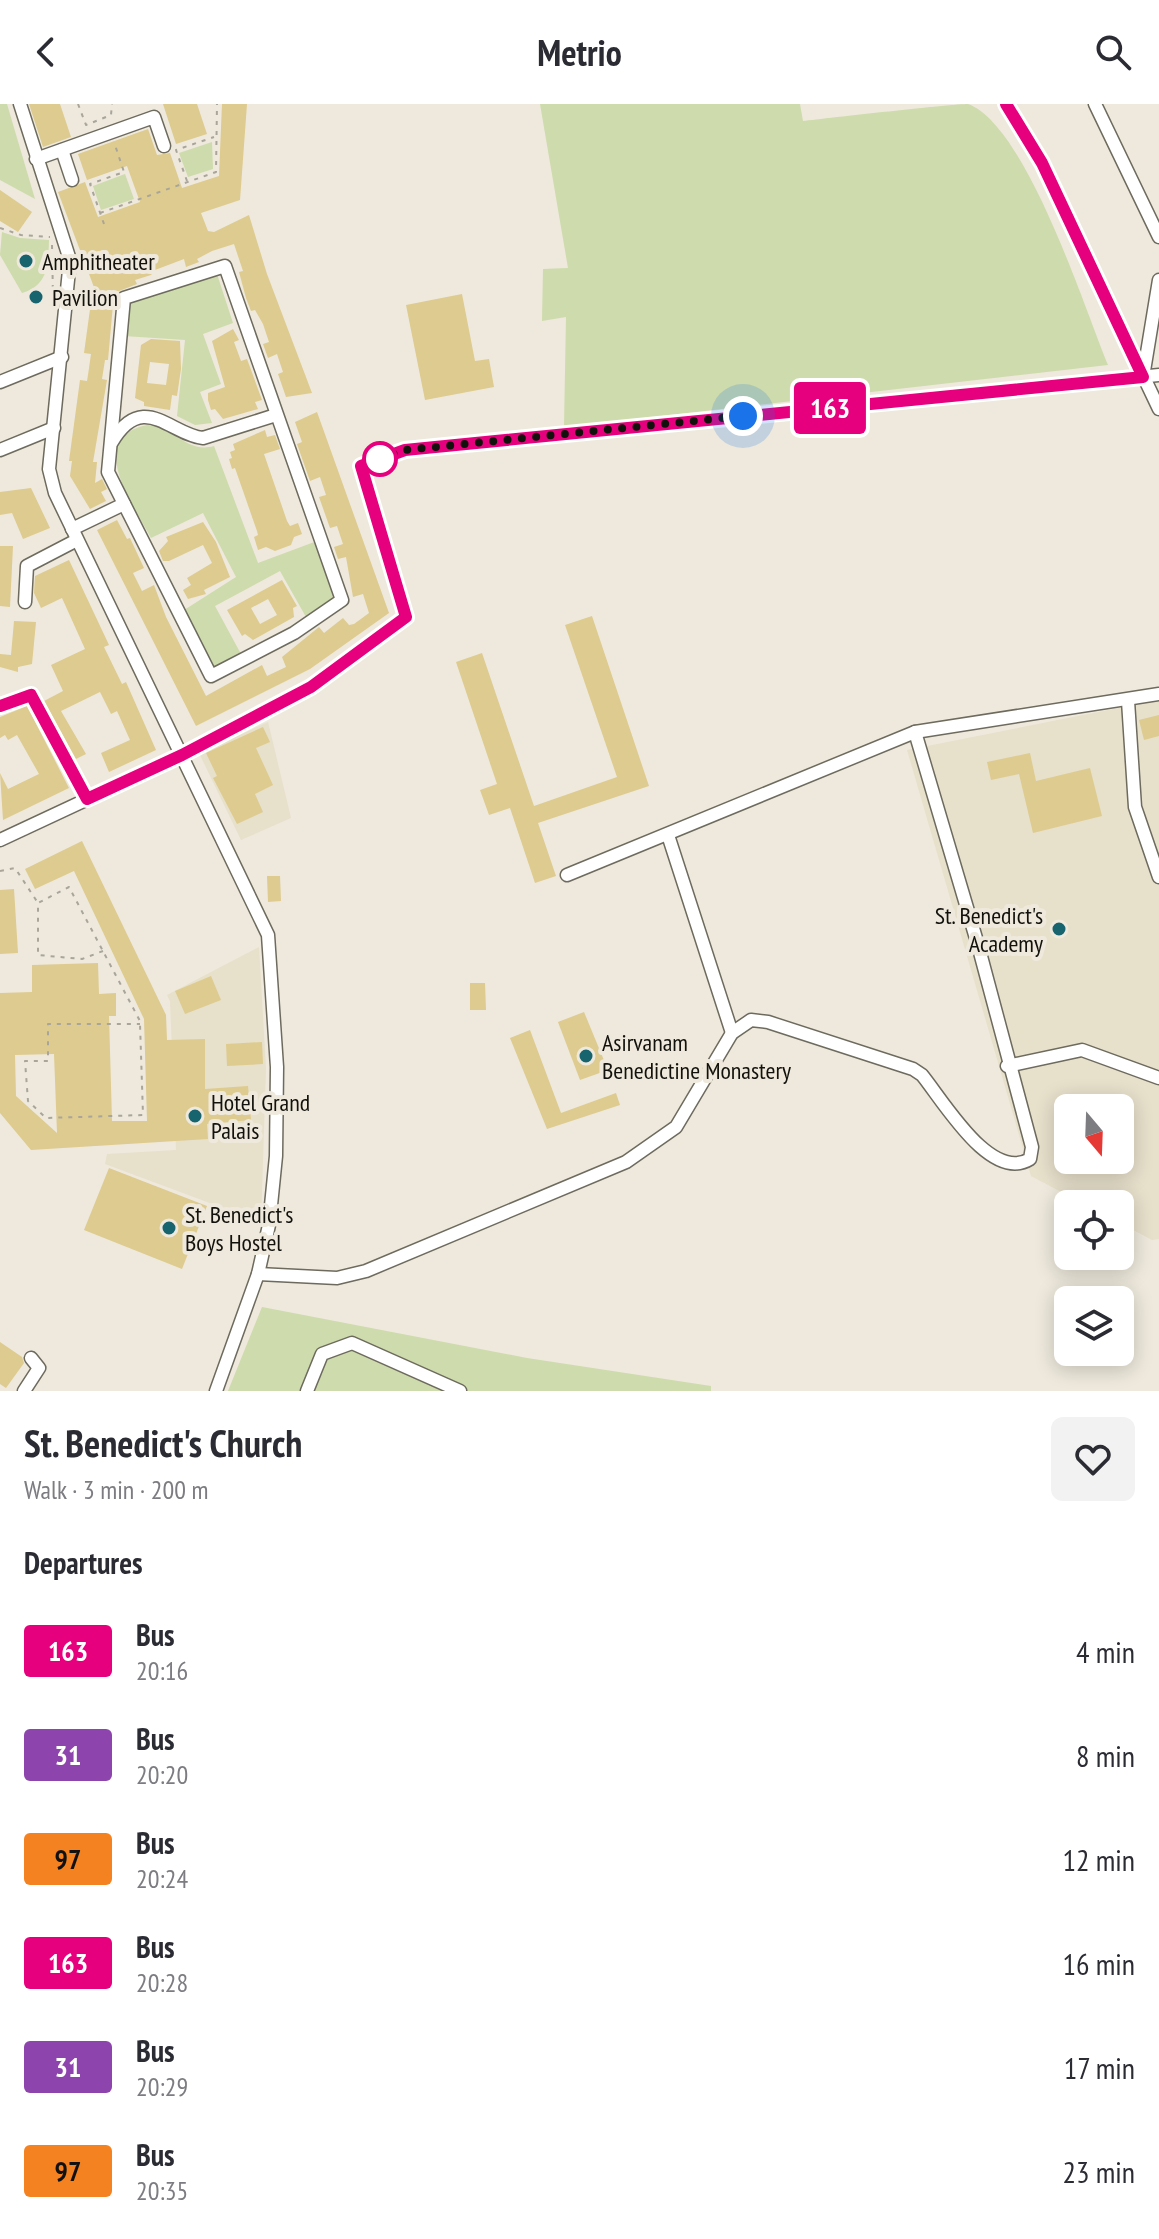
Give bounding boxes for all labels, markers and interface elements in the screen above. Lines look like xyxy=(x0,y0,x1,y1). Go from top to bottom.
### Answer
text: Metrio xyxy=(537,29,622,76)
icon: back xyxy=(24,30,68,74)
icon: search xyxy=(1091,30,1135,74)
place label: Amphitheater xyxy=(42,246,155,277)
marker: Amphitheater xyxy=(17,252,35,270)
place label: Pavilion xyxy=(52,282,118,313)
marker: Pavilion xyxy=(27,288,45,306)
line badge: 163 xyxy=(784,382,876,434)
text: 163 xyxy=(810,389,850,426)
your location xyxy=(723,396,763,436)
unlabelled marker xyxy=(363,442,397,476)
place label: St. Benedict's Academy xyxy=(935,900,1043,959)
marker: St. Benedict's Academy xyxy=(1050,920,1068,938)
place label: Asirvanam Benedictine Monastery xyxy=(602,1027,791,1086)
marker: Asirvanam Benedictine Monastery xyxy=(577,1047,595,1065)
place label: Hotel Grand Palais xyxy=(211,1087,310,1146)
north arrow xyxy=(1054,1094,1134,1174)
map controls xyxy=(1054,1094,1134,1366)
marker: Hotel Grand Palais xyxy=(186,1107,204,1125)
button: locate xyxy=(1054,1190,1134,1270)
place label: St. Benedict's Boys Hostel xyxy=(185,1199,293,1258)
marker: St. Benedict's Boys Hostel xyxy=(160,1219,178,1237)
button: layers xyxy=(1054,1286,1134,1366)
button: heart xyxy=(1051,1417,1135,1501)
text: St. Benedict's Church xyxy=(24,1418,302,1467)
text: Walk · 3 min · 200 m xyxy=(24,1473,208,1506)
text: Departures xyxy=(24,1543,142,1582)
text: Bus xyxy=(136,1615,175,1654)
text: 163 xyxy=(48,1632,88,1669)
text: 4 min xyxy=(1076,1632,1135,1671)
text: 20:16 xyxy=(136,1654,188,1687)
text: Bus xyxy=(136,1719,175,1758)
text: 31 xyxy=(55,1736,81,1773)
text: 8 min xyxy=(1076,1736,1135,1775)
text: 20:20 xyxy=(136,1758,188,1791)
text: Bus xyxy=(136,1823,175,1862)
text: 97 xyxy=(55,1840,81,1877)
text: 12 min xyxy=(1062,1840,1135,1879)
text: 20:24 xyxy=(136,1862,188,1895)
text: Bus xyxy=(136,1927,175,1966)
text: 163 xyxy=(48,1944,88,1981)
text: 16 min xyxy=(1062,1944,1135,1983)
text: 20:28 xyxy=(136,1966,188,1999)
text: Bus xyxy=(136,2031,175,2070)
text: 31 xyxy=(55,2048,81,2085)
text: 17 min xyxy=(1064,2048,1135,2087)
text: 20:29 xyxy=(136,2070,188,2103)
text: Bus xyxy=(136,2135,175,2174)
text: 97 xyxy=(55,2152,81,2189)
text: 23 min xyxy=(1062,2152,1135,2191)
text: 20:35 xyxy=(136,2174,188,2207)

